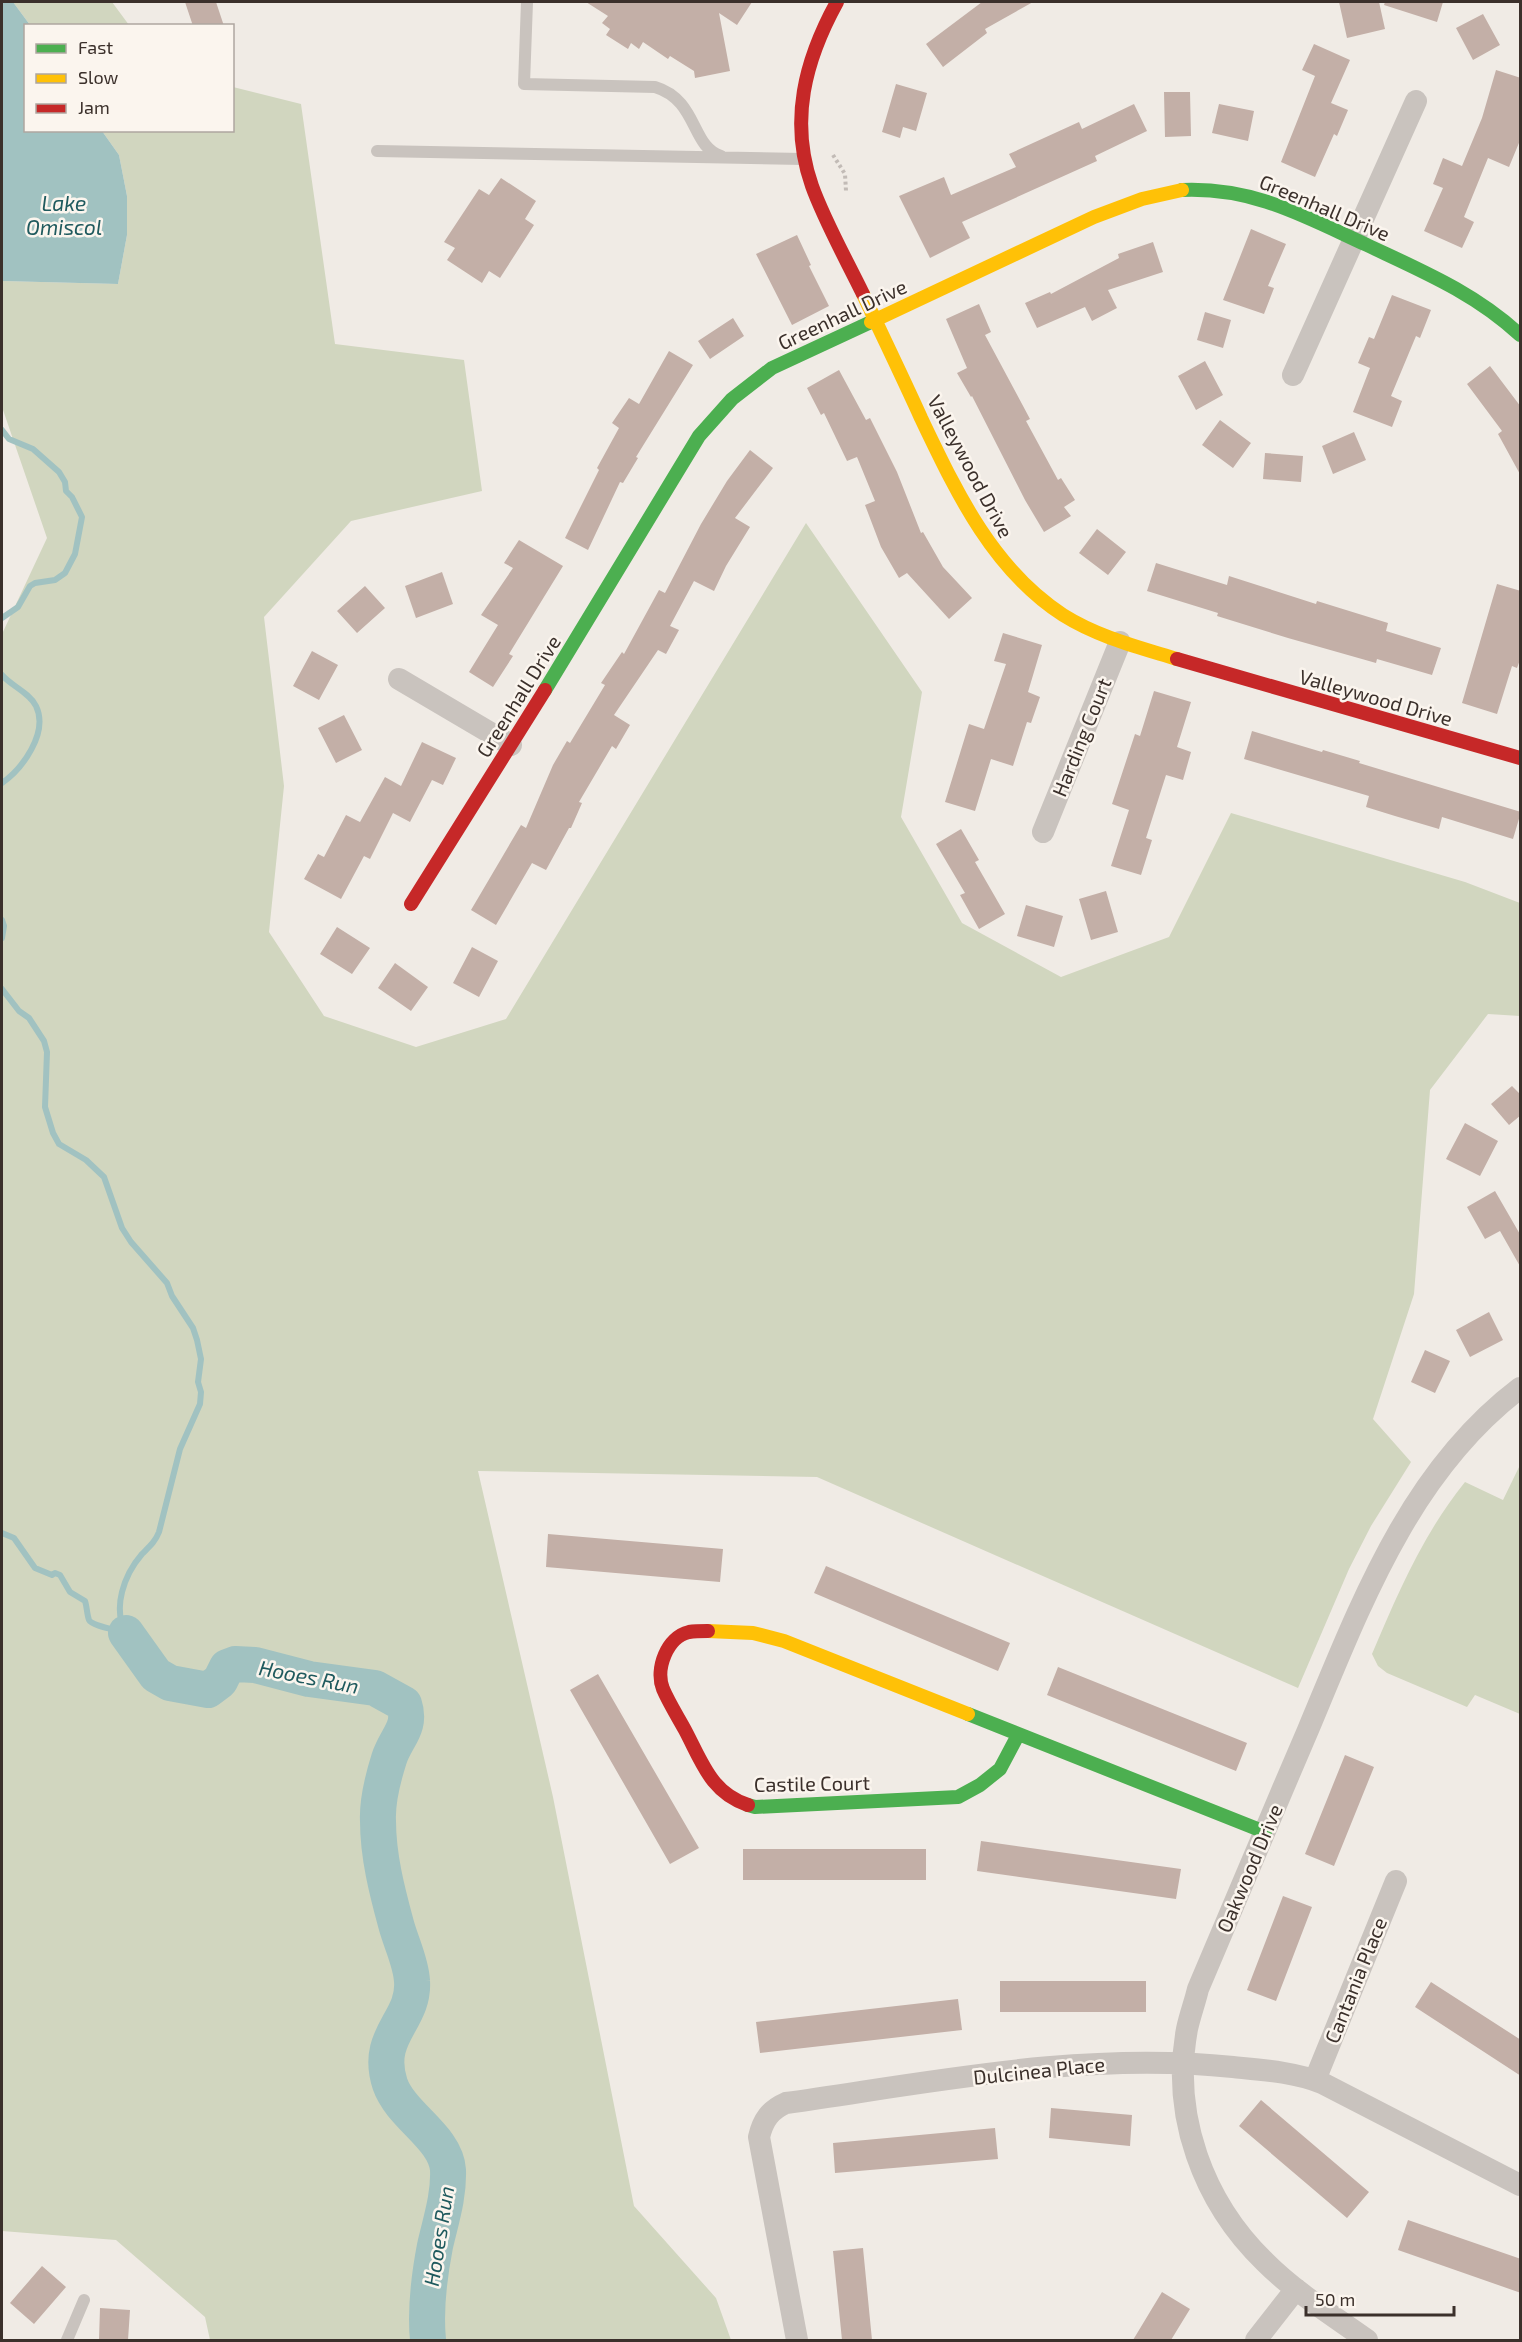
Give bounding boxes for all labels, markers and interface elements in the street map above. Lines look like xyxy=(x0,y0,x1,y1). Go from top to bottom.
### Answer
legend xyxy=(24,24,234,132)
text: Fast xyxy=(78,36,113,58)
text: Slow xyxy=(78,66,119,88)
text: Jam xyxy=(78,96,110,118)
street label: Greenhall Drive xyxy=(1256,169,1394,245)
water label: Lake Omiscol xyxy=(26,190,102,239)
street label: Greenhall Drive xyxy=(774,274,910,354)
street label: Valleywood Drive xyxy=(923,390,1019,542)
street label: Greenhall Drive xyxy=(471,631,565,761)
street label: Valleywood Drive xyxy=(1297,664,1455,730)
street label: Harding Court xyxy=(1046,674,1116,800)
water label: Hooes Run xyxy=(257,1654,361,1698)
street label: Castile Court xyxy=(754,1770,871,1796)
street label: Oakwood Drive xyxy=(1211,1800,1287,1936)
street label: Cantania Place xyxy=(1319,1914,1391,2046)
street label: Dulcinea Place xyxy=(972,2051,1106,2089)
water label: Hooes Run xyxy=(418,2184,458,2288)
scale bar xyxy=(1306,2279,1454,2317)
text: 50 m xyxy=(1315,2288,1355,2310)

